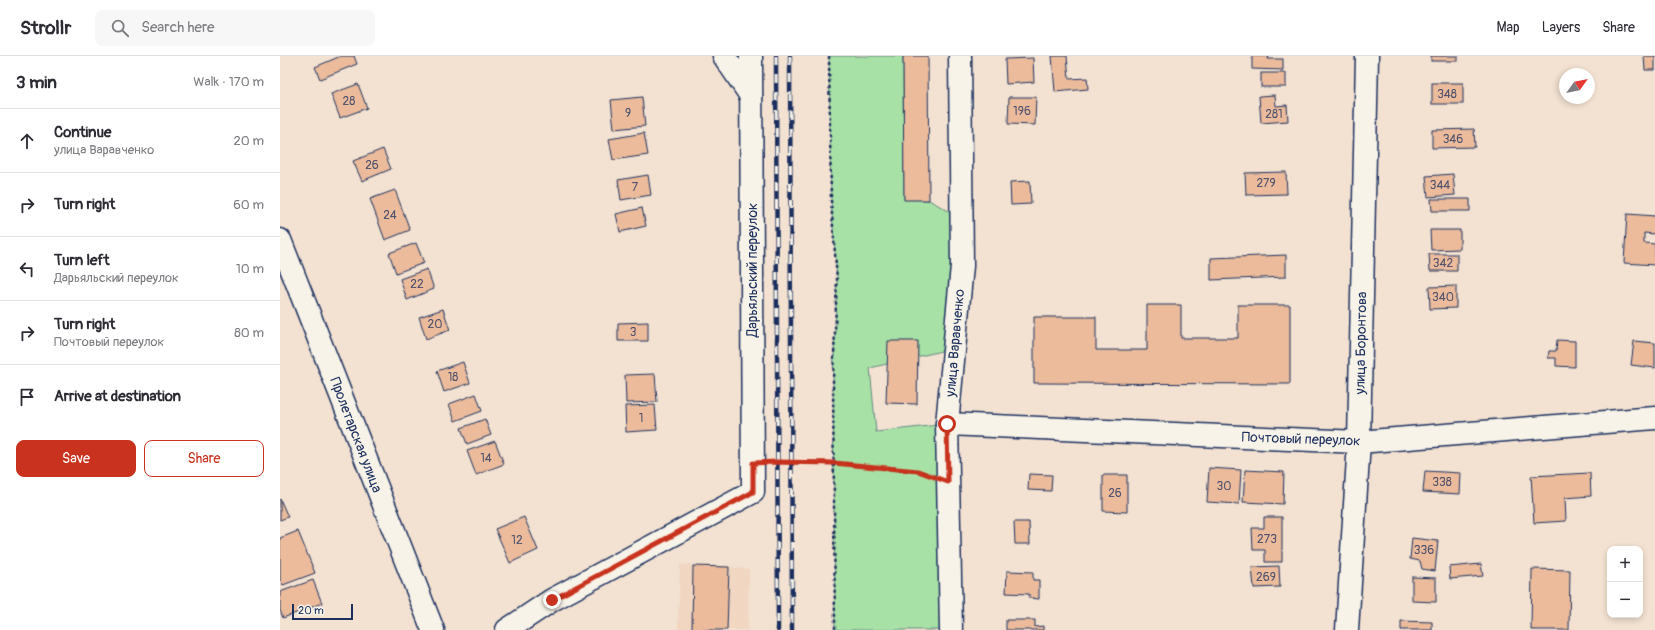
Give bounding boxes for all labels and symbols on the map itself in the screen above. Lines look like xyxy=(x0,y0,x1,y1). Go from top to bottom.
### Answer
north arrow xyxy=(1559,68,1595,104)
house number: 348 xyxy=(1437,87,1457,102)
house number: 28 xyxy=(343,94,355,109)
house number: 196 xyxy=(1013,104,1031,119)
house number: 9 xyxy=(625,106,631,121)
house number: 281 xyxy=(1265,107,1283,122)
house number: 346 xyxy=(1443,132,1463,147)
house number: 26 xyxy=(365,158,379,173)
house number: 279 xyxy=(1256,176,1276,191)
house number: 344 xyxy=(1430,178,1450,193)
house number: 7 xyxy=(632,180,639,195)
street label: Дарьяльский переулок xyxy=(744,203,761,338)
house number: 24 xyxy=(383,208,397,223)
house number: 342 xyxy=(1433,256,1453,271)
house number: 22 xyxy=(410,277,424,292)
street label: улица Варавченко xyxy=(942,288,968,399)
house number: 340 xyxy=(1432,290,1454,305)
street label: улица Боронтова xyxy=(1352,291,1370,396)
house number: 20 xyxy=(428,317,442,332)
house number: 3 xyxy=(630,325,637,340)
house number: 18 xyxy=(448,370,458,385)
street label: Пролетарская улица xyxy=(326,375,386,495)
house number: 1 xyxy=(639,411,643,426)
route start xyxy=(938,415,956,433)
street label: Почтовый переулок xyxy=(1241,428,1361,450)
house number: 14 xyxy=(480,451,492,466)
house number: 338 xyxy=(1432,475,1452,490)
house number: 30 xyxy=(1217,479,1231,494)
house number: 26 xyxy=(1108,486,1122,501)
house number: 273 xyxy=(1257,532,1277,547)
house number: 12 xyxy=(511,533,523,548)
house number: 336 xyxy=(1414,543,1434,558)
house number: 269 xyxy=(1256,570,1276,585)
route end xyxy=(543,591,561,609)
scale bar xyxy=(292,602,353,621)

